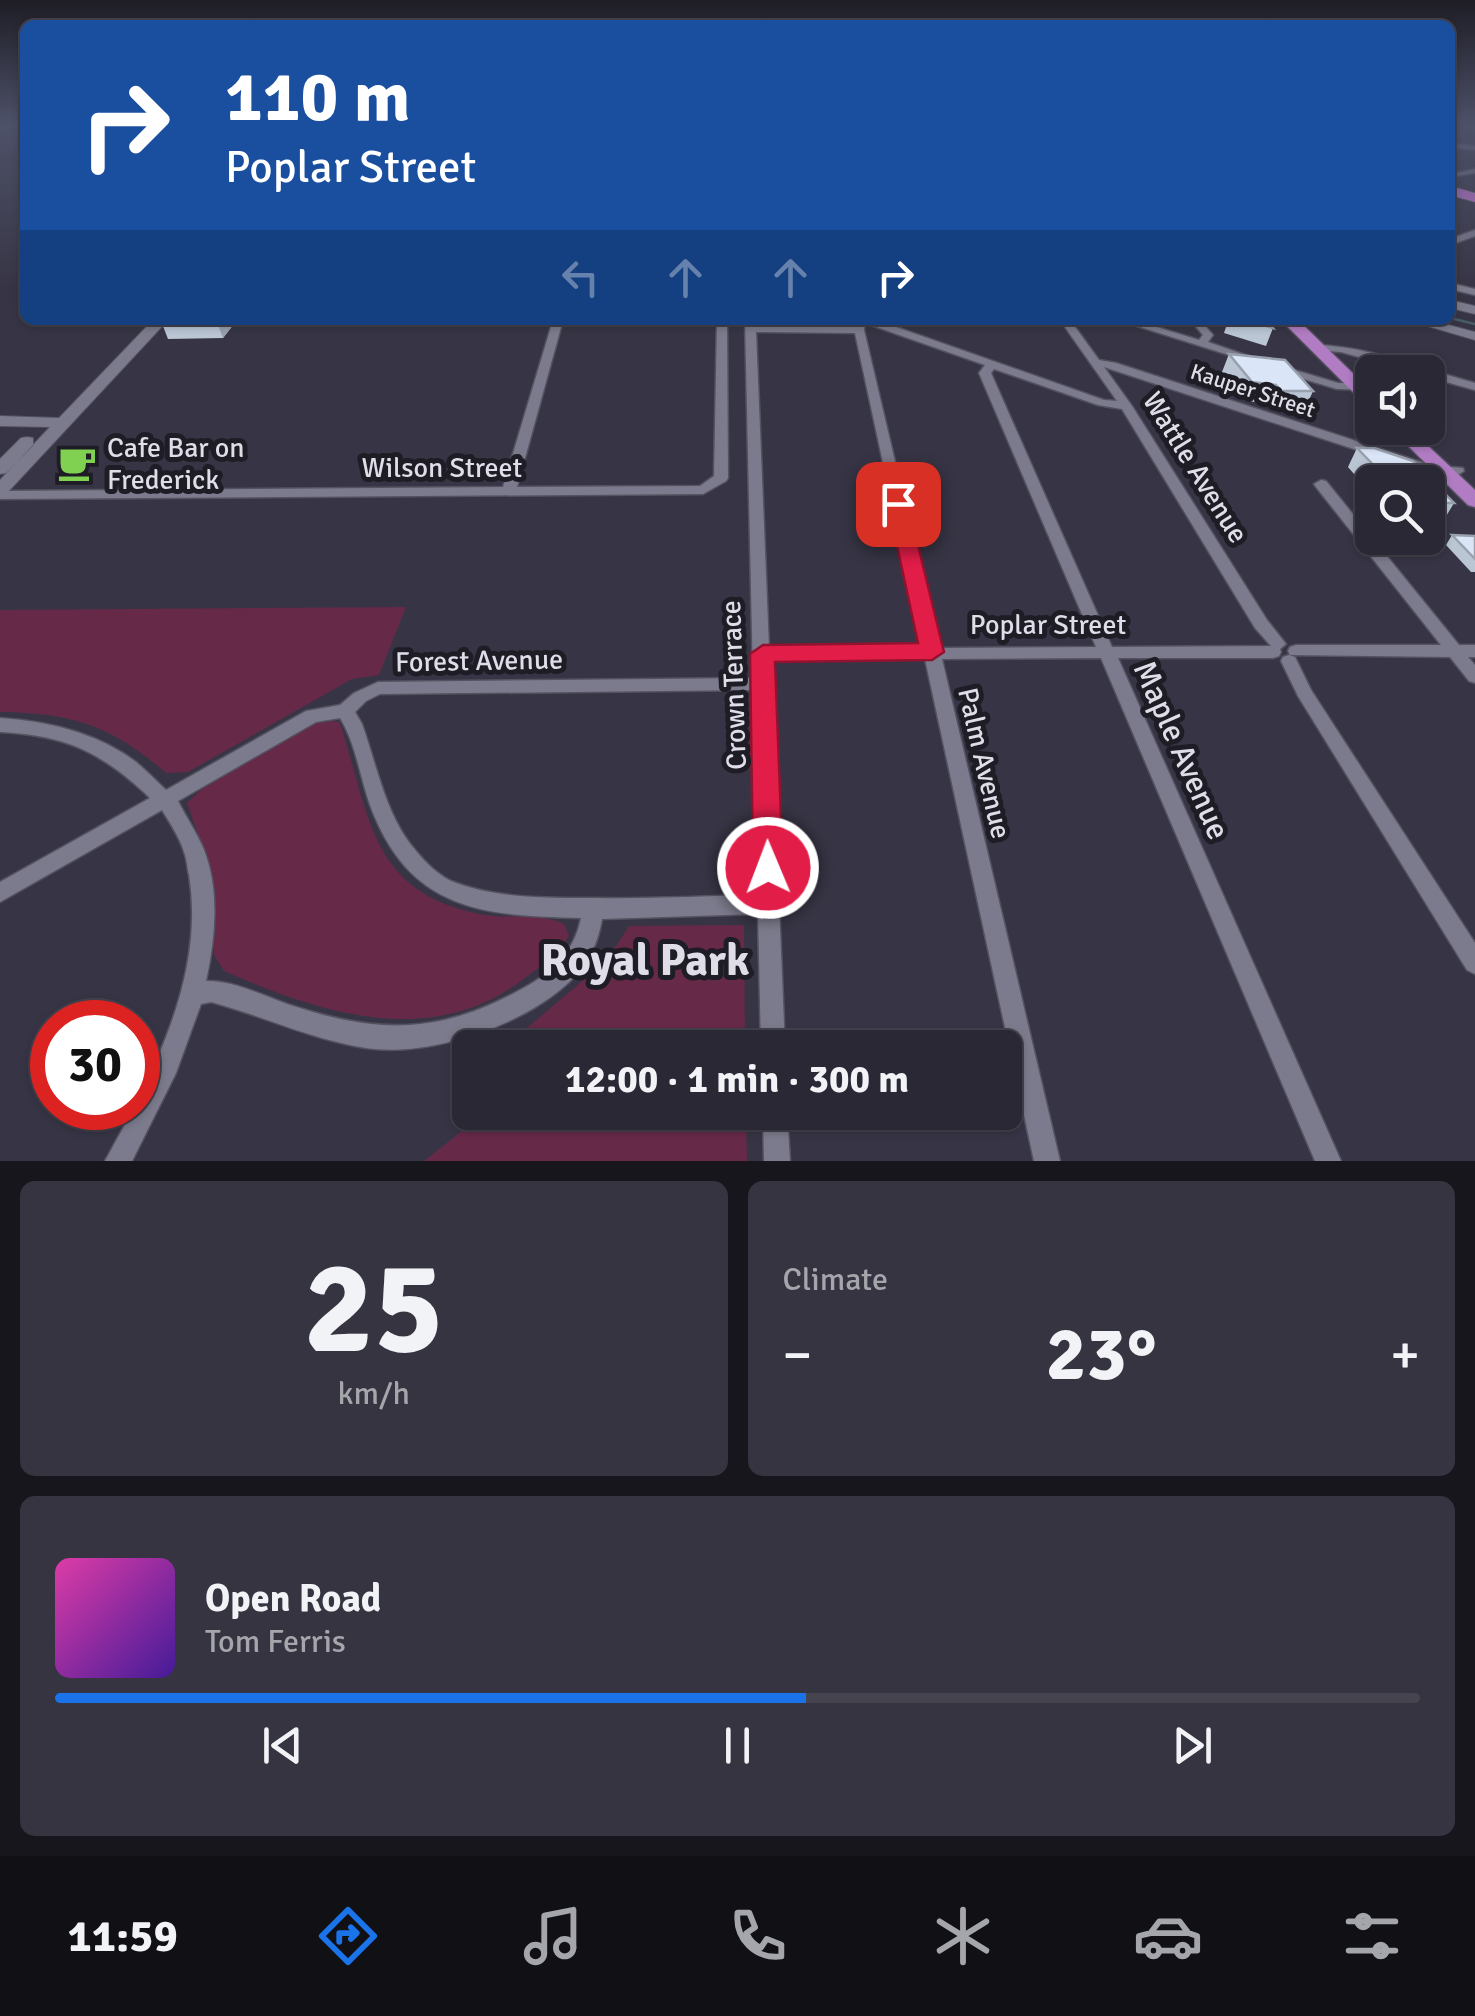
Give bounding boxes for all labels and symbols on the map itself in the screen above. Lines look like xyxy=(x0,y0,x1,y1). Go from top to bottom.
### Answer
street label: Kauper Street xyxy=(1187,358,1319,423)
street label: Wattle Avenue xyxy=(1135,386,1255,549)
place label: Cafe Bar on Frederick xyxy=(107,431,245,497)
cafe icon: Cafe Bar on Frederick xyxy=(56,442,98,484)
street label: Wilson Street xyxy=(362,451,523,485)
pin xyxy=(856,462,941,547)
street label: Crown Terrace xyxy=(714,600,754,770)
street label: Poplar Street xyxy=(970,608,1126,642)
street label: Forest Avenue xyxy=(395,643,563,679)
street label: Maple Avenue xyxy=(1125,655,1238,845)
street label: Palm Avenue xyxy=(950,684,1018,842)
position arrow xyxy=(716,816,820,920)
district label: Royal Park xyxy=(540,933,750,988)
speed limit sign: 30 xyxy=(30,1000,160,1130)

